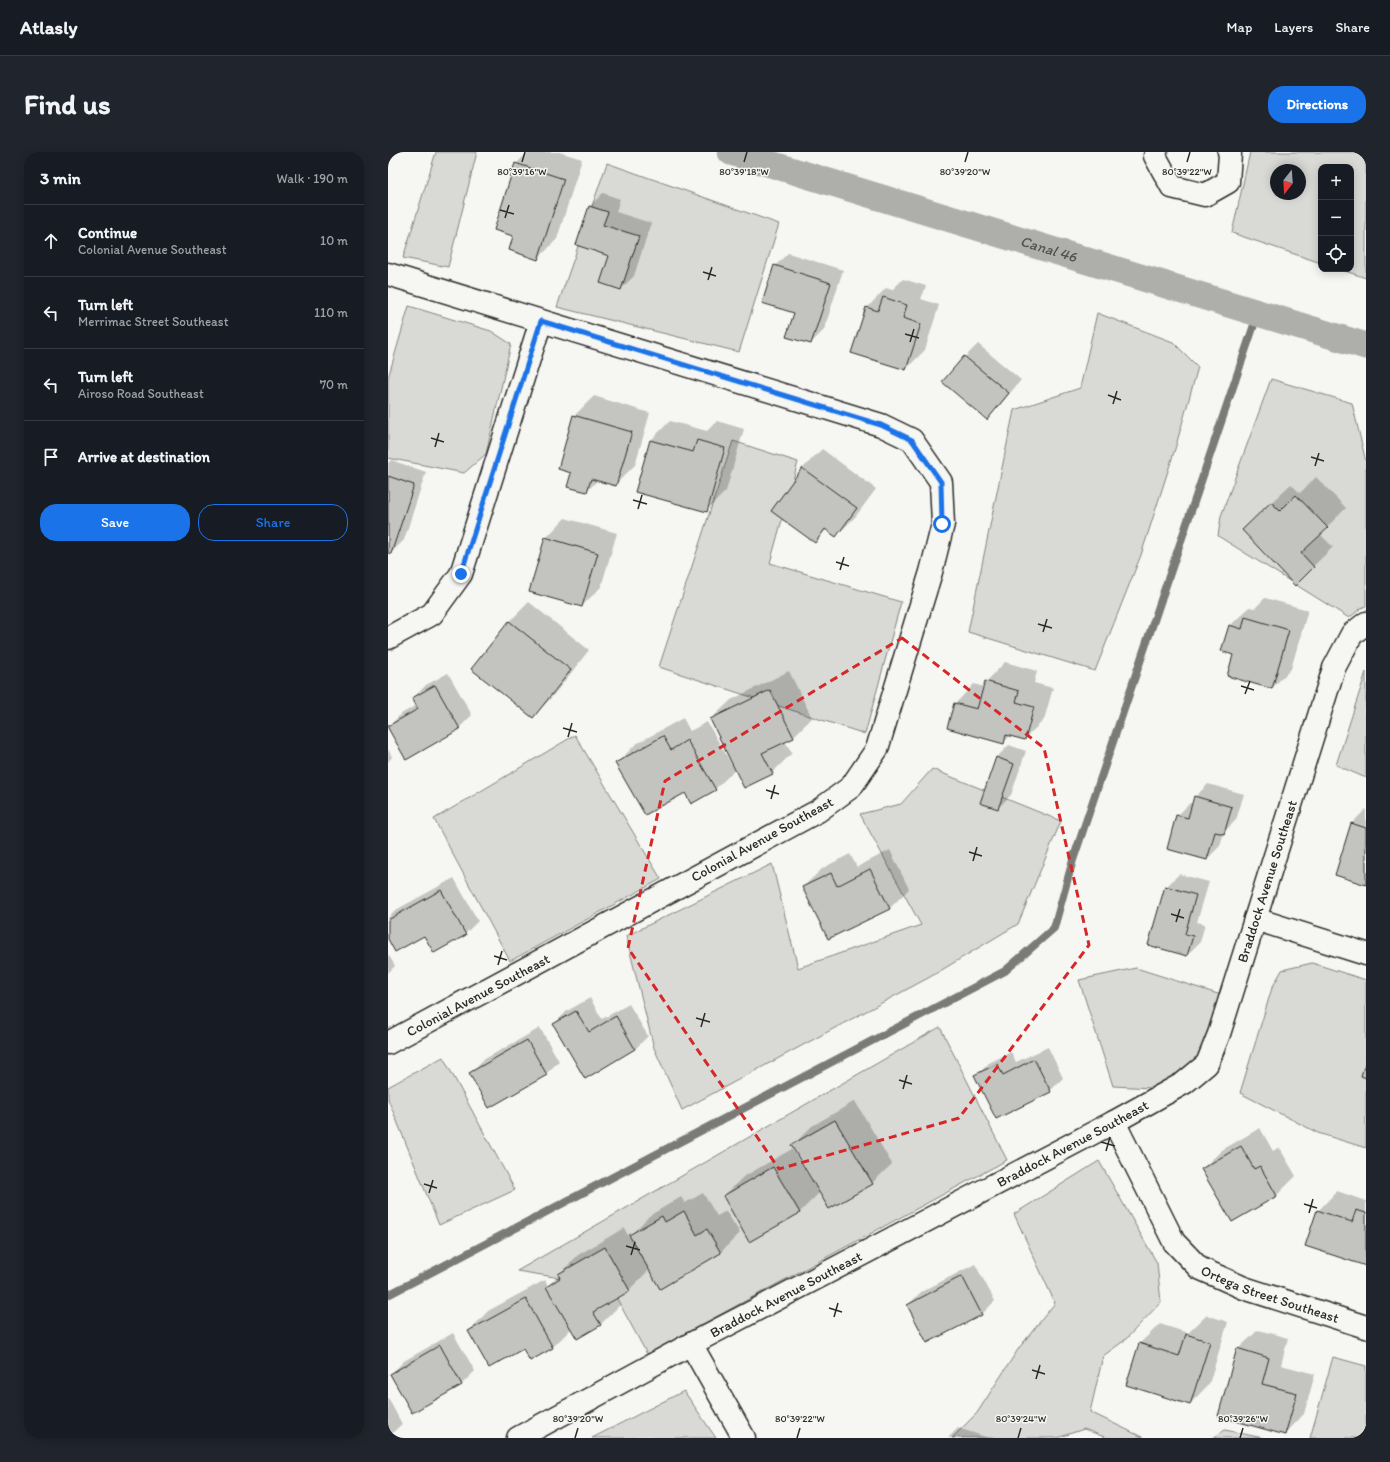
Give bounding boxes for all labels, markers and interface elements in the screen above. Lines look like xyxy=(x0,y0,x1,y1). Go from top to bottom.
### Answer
text: Atlasly xyxy=(20,16,77,39)
text: Map xyxy=(1227,19,1252,36)
text: Layers xyxy=(1274,19,1313,36)
text: Share xyxy=(1335,19,1370,36)
button: Directions xyxy=(1268,86,1366,123)
text: Find us xyxy=(24,87,111,121)
north arrow xyxy=(1270,164,1306,200)
map controls xyxy=(1318,164,1354,272)
button: + xyxy=(1318,164,1354,200)
text: 80°39'16"W xyxy=(497,165,547,178)
text: 80°39'18"W xyxy=(719,165,769,178)
text: 80°39'20"W xyxy=(940,165,991,178)
text: 80°39'22"W xyxy=(1162,165,1212,178)
text: 3 min xyxy=(40,168,81,188)
text: Walk · 190 m xyxy=(277,171,348,186)
button: − xyxy=(1318,200,1354,236)
text: Continue xyxy=(78,224,137,242)
icon: ahead xyxy=(40,230,62,252)
water label: Canal 46 xyxy=(1018,232,1080,266)
text: 10 m xyxy=(320,233,348,248)
button: locate xyxy=(1318,236,1354,272)
text: Colonial Avenue Southeast xyxy=(78,242,227,257)
text: Turn left xyxy=(78,296,133,314)
icon: left xyxy=(40,302,62,324)
text: 110 m xyxy=(314,305,348,320)
text: Merrimac Street Southeast xyxy=(78,314,229,329)
text: Turn left xyxy=(78,368,133,386)
icon: left xyxy=(40,374,62,396)
text: 70 m xyxy=(320,377,348,392)
text: Airoso Road Southeast xyxy=(78,386,204,401)
icon: arrive xyxy=(40,446,62,468)
text: Arrive at destination xyxy=(78,448,210,466)
button: Save xyxy=(40,504,190,541)
button: Share xyxy=(198,504,348,541)
route start xyxy=(933,515,951,533)
route end xyxy=(452,565,470,583)
street label: Colonial Avenue Southeast xyxy=(688,793,836,886)
street label: Braddock Avenue Southeast xyxy=(1234,798,1301,965)
street label: Colonial Avenue Southeast xyxy=(404,950,553,1040)
street label: Braddock Avenue Southeast xyxy=(994,1096,1152,1191)
street label: Braddock Avenue Southeast xyxy=(707,1248,865,1342)
street label: Ortega Street Southeast xyxy=(1198,1262,1341,1327)
text: 80°39'20"W xyxy=(553,1412,604,1425)
text: 80°39'22"W xyxy=(775,1412,825,1425)
text: 80°39'24"W xyxy=(996,1412,1047,1425)
text: 80°39'26"W xyxy=(1218,1412,1268,1425)

